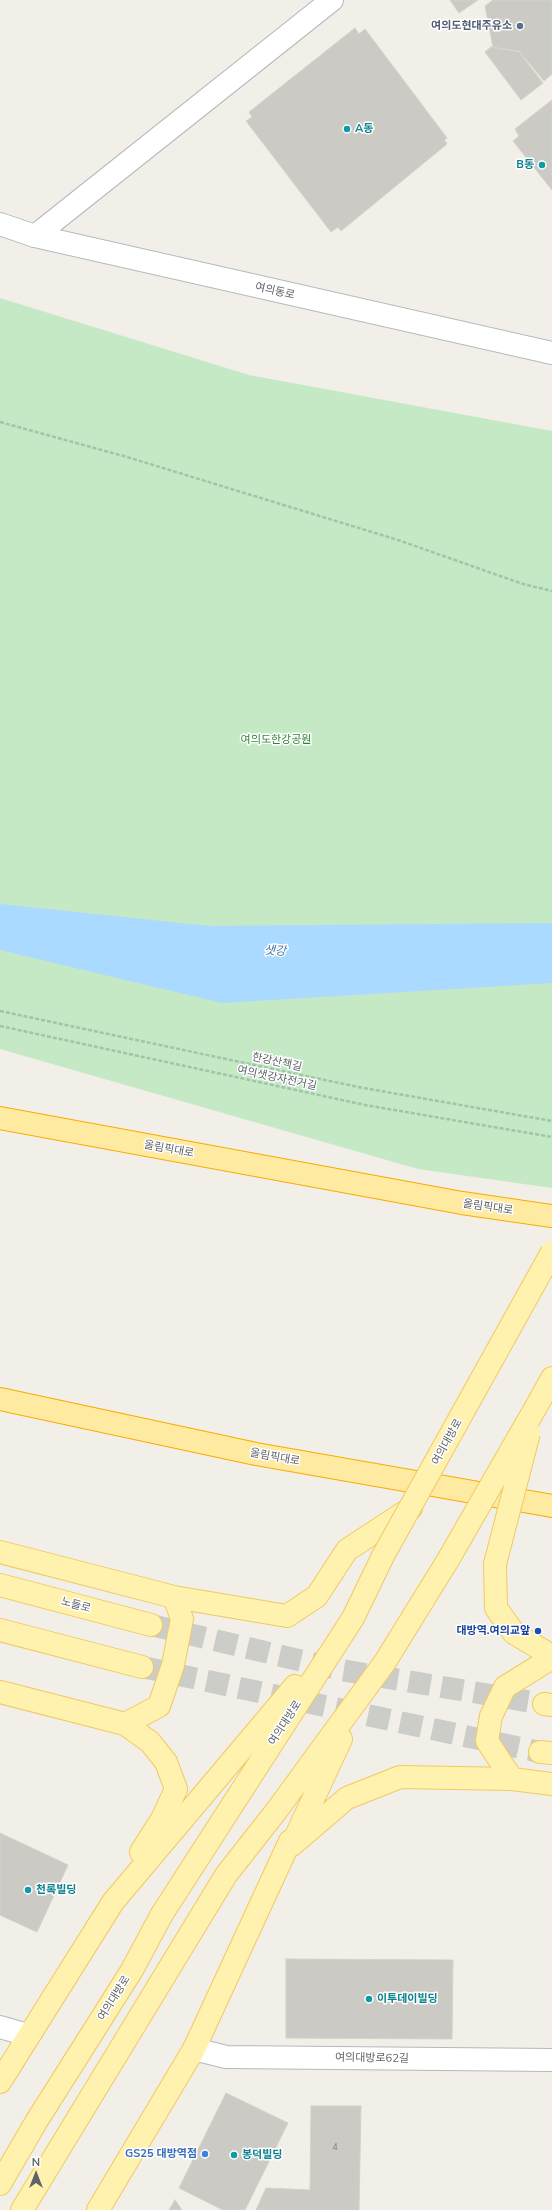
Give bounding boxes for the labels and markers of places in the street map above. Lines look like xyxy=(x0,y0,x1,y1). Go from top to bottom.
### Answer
place label: 여의도현대주유소 xyxy=(431,19,512,33)
marker: 여의도현대주유소 xyxy=(515,21,525,31)
place label: A동 xyxy=(355,122,373,136)
marker: A동 xyxy=(342,124,352,134)
place label: B동 xyxy=(516,158,534,172)
marker: B동 xyxy=(537,160,547,170)
place label: 대방역.여의교앞 xyxy=(456,1624,530,1638)
marker: 대방역.여의교앞 xyxy=(533,1626,543,1636)
place label: 천록빌딩 xyxy=(36,1883,76,1897)
marker: 천록빌딩 xyxy=(23,1885,33,1895)
place label: 이투데이빌딩 xyxy=(377,1992,438,2006)
marker: 이투데이빌딩 xyxy=(364,1994,374,2004)
place label: GS25 대방역점 xyxy=(125,2147,197,2161)
place label: 봉덕빌딩 xyxy=(242,2148,282,2162)
marker: GS25 대방역점 xyxy=(200,2149,210,2159)
marker: 봉덕빌딩 xyxy=(229,2150,239,2160)

